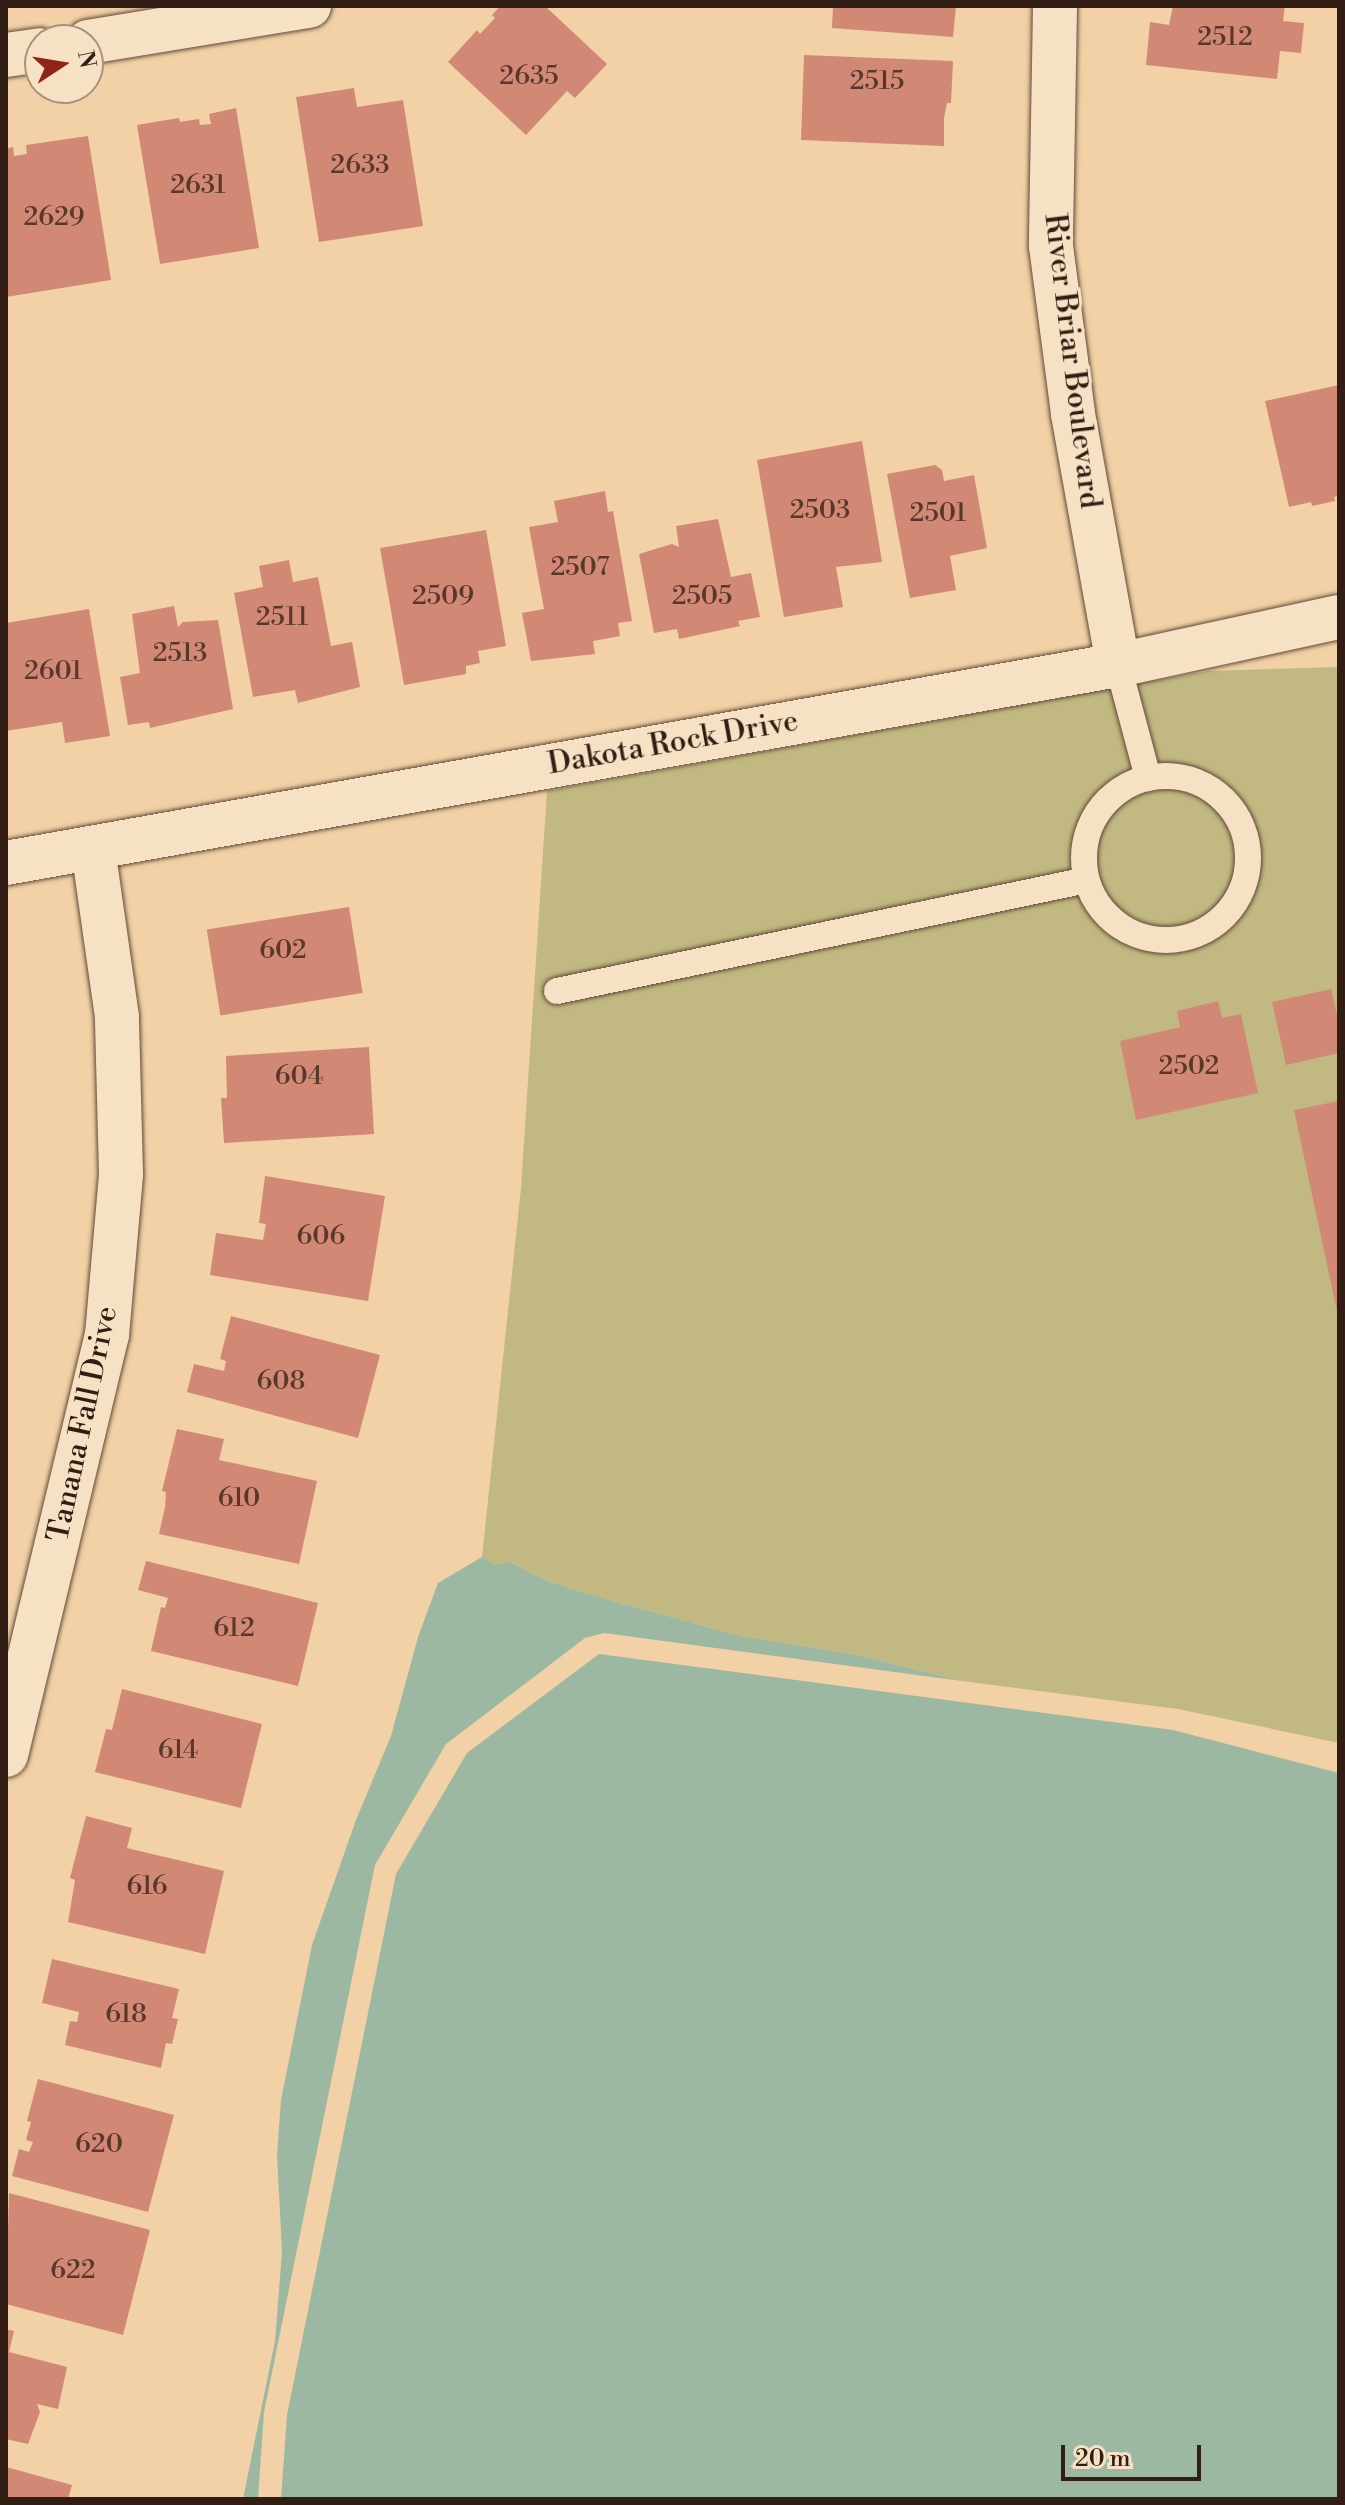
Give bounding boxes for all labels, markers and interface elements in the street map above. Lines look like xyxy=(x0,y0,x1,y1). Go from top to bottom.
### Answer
house number: 2512 xyxy=(1197,22,1253,54)
north arrow xyxy=(24,24,104,104)
text: N xyxy=(71,48,101,71)
house number: 2635 xyxy=(499,61,559,93)
house number: 2515 xyxy=(850,66,904,98)
house number: 2633 xyxy=(330,150,390,182)
house number: 2631 xyxy=(170,170,226,202)
house number: 2629 xyxy=(23,202,85,234)
street label: River Briar Boulevard xyxy=(1036,211,1108,511)
house number: 2503 xyxy=(790,495,850,527)
house number: 2501 xyxy=(910,498,966,530)
house number: 2507 xyxy=(550,552,610,584)
house number: 2509 xyxy=(412,581,474,613)
house number: 2505 xyxy=(672,581,732,613)
house number: 2511 xyxy=(256,602,308,634)
house number: 2513 xyxy=(153,638,207,670)
house number: 2601 xyxy=(24,656,82,688)
street label: Dakota Rock Drive xyxy=(545,703,801,783)
house number: 602 xyxy=(259,935,307,967)
house number: 2502 xyxy=(1159,1051,1219,1083)
house number: 604 xyxy=(275,1061,323,1093)
house number: 606 xyxy=(297,1221,345,1253)
street label: Tanana Fall Drive xyxy=(40,1303,126,1545)
house number: 608 xyxy=(257,1366,305,1398)
house number: 610 xyxy=(218,1483,260,1515)
house number: 612 xyxy=(213,1613,255,1645)
house number: 614 xyxy=(158,1735,198,1767)
house number: 616 xyxy=(126,1871,168,1903)
house number: 618 xyxy=(105,1999,147,2031)
house number: 620 xyxy=(75,2129,123,2161)
house number: 622 xyxy=(50,2255,96,2287)
scale bar xyxy=(1065,2429,1205,2479)
text: 20 m xyxy=(1075,2444,1131,2474)

